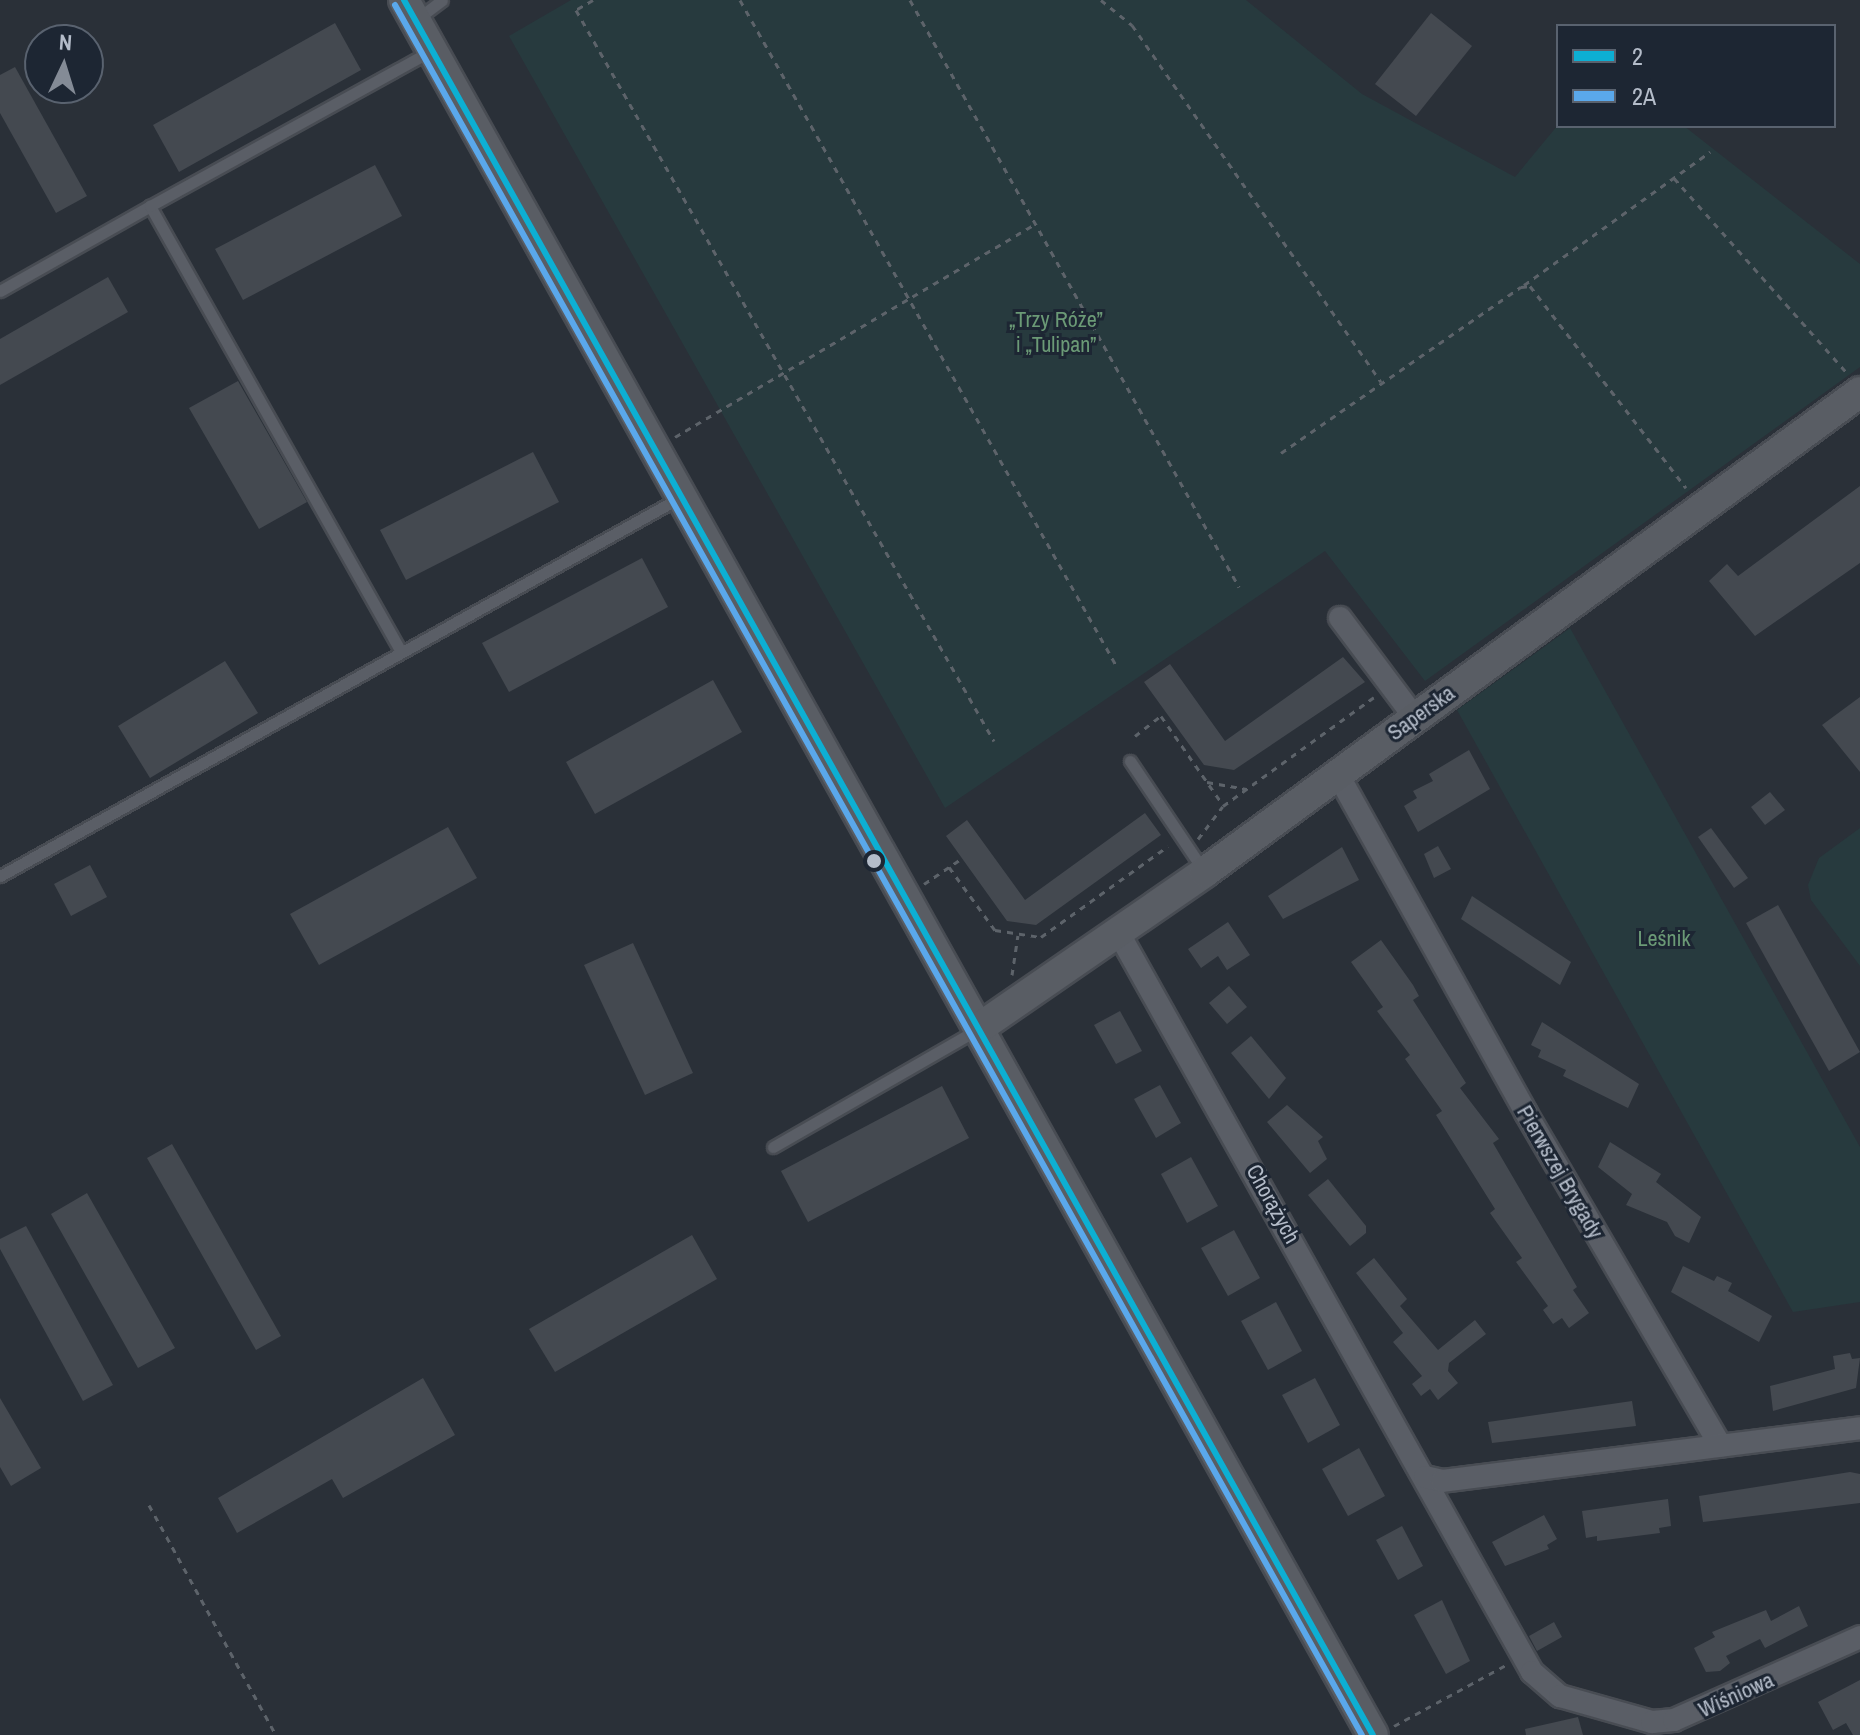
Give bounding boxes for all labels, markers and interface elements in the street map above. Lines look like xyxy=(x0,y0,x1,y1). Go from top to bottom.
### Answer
north arrow xyxy=(24,24,104,104)
legend xyxy=(1556,24,1836,128)
text: N xyxy=(58,27,73,57)
text: 2 xyxy=(1632,40,1643,72)
text: 2A xyxy=(1632,80,1656,112)
park label: „Trzy Róże” i „Tulipan” xyxy=(1009,306,1103,358)
street label: Saperska xyxy=(1382,680,1460,746)
unlabelled marker xyxy=(866,853,882,869)
park label: Leśnik xyxy=(1637,926,1691,952)
street label: Pierwszej Brygady xyxy=(1511,1101,1609,1243)
street label: Chorążych xyxy=(1241,1160,1305,1248)
street label: Wiśniowa xyxy=(1694,1667,1778,1723)

